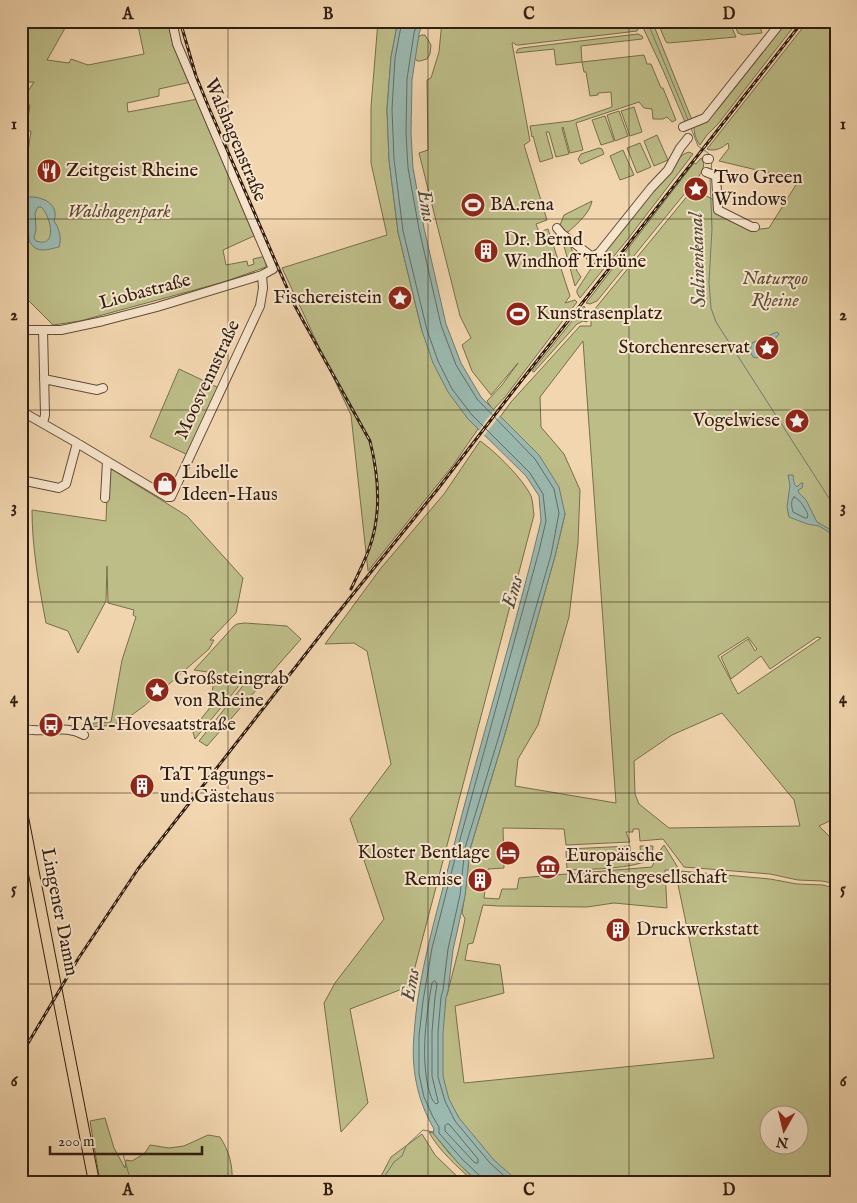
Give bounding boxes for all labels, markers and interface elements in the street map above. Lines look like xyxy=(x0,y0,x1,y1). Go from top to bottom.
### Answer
text: A xyxy=(122,5,135,25)
text: B xyxy=(323,5,334,25)
text: C xyxy=(523,5,535,25)
text: D xyxy=(723,5,736,25)
street label: Walshagenstraße xyxy=(198,75,272,205)
text: 1 xyxy=(11,115,17,135)
text: 1 xyxy=(840,115,846,135)
restaurant icon: Zeitgeist Rheine xyxy=(36,158,62,184)
place label: Zeitgeist Rheine xyxy=(66,159,198,183)
place label: Two Green Windows xyxy=(714,166,803,212)
place icon: Two Green Windows xyxy=(683,176,709,202)
water label: Ems xyxy=(411,187,441,225)
sports icon: BA.rena xyxy=(460,192,486,218)
place label: BA.rena xyxy=(490,193,555,217)
park label: Walshagenpark xyxy=(67,200,171,224)
water label: Salinenkanal xyxy=(684,210,712,308)
place label: Dr. Bernd Windhoff Tribüne xyxy=(504,228,647,274)
building icon: Dr. Bernd Windhoff Tribüne xyxy=(473,238,499,264)
park label: Naturzoo Rheine xyxy=(742,267,808,313)
street label: Liobastraße xyxy=(96,268,194,316)
place icon: Fischereistein xyxy=(387,285,413,311)
place label: Fischereistein xyxy=(273,286,382,310)
sports icon: Kunstrasenplatz xyxy=(505,301,531,327)
place label: Kunstrasenplatz xyxy=(536,302,663,326)
text: 2 xyxy=(10,306,18,326)
text: 2 xyxy=(839,306,847,326)
street label: Moosvennstraße xyxy=(170,316,246,444)
place icon: Storchenreservat xyxy=(754,335,780,361)
place label: Storchenreservat xyxy=(618,336,750,360)
place icon: Vogelwiese xyxy=(784,408,810,434)
place label: Vogelwiese xyxy=(692,409,780,433)
place label: Libelle Ideen-Haus xyxy=(182,461,278,507)
shop icon: Libelle Ideen-Haus xyxy=(152,471,178,497)
text: 3 xyxy=(11,498,17,518)
text: 3 xyxy=(840,498,846,518)
water label: Ems xyxy=(496,573,530,612)
place label: Großsteingrab von Rheine xyxy=(174,667,289,713)
place icon: Großsteingrab von Rheine xyxy=(144,677,170,703)
text: 4 xyxy=(10,689,19,709)
text: 4 xyxy=(839,689,848,709)
bus stop icon: TAT-Hovesaatstraße xyxy=(38,712,64,738)
place label: TAT-Hovesaatstraße xyxy=(68,713,236,737)
place label: TaT Tagungs- und Gästehaus xyxy=(160,763,275,809)
building icon: TaT Tagungs- und Gästehaus xyxy=(129,773,155,799)
hotel icon: Kloster Bentlage xyxy=(495,840,521,866)
place label: Kloster Bentlage xyxy=(358,841,490,865)
place label: Europäische Märchengesellschaft xyxy=(566,844,728,890)
street label: Lingener Damm xyxy=(35,846,83,979)
museum icon: Europäische Märchengesellschaft xyxy=(535,854,561,880)
building icon: Remise xyxy=(467,867,493,893)
place label: Remise xyxy=(404,868,462,892)
text: 5 xyxy=(11,880,17,900)
text: 5 xyxy=(840,880,846,900)
building icon: Druckwerkstatt xyxy=(605,917,631,943)
place label: Druckwerkstatt xyxy=(636,918,759,942)
water label: Ems xyxy=(396,966,426,1004)
text: 6 xyxy=(11,1072,19,1092)
text: 6 xyxy=(840,1072,848,1092)
north arrow xyxy=(760,1106,810,1156)
scale bar xyxy=(50,1123,202,1155)
text: 200 m xyxy=(58,1132,95,1151)
text: N xyxy=(775,1132,791,1152)
text: A xyxy=(122,1181,135,1201)
text: B xyxy=(323,1181,334,1201)
text: C xyxy=(523,1181,535,1201)
text: D xyxy=(723,1181,736,1201)

